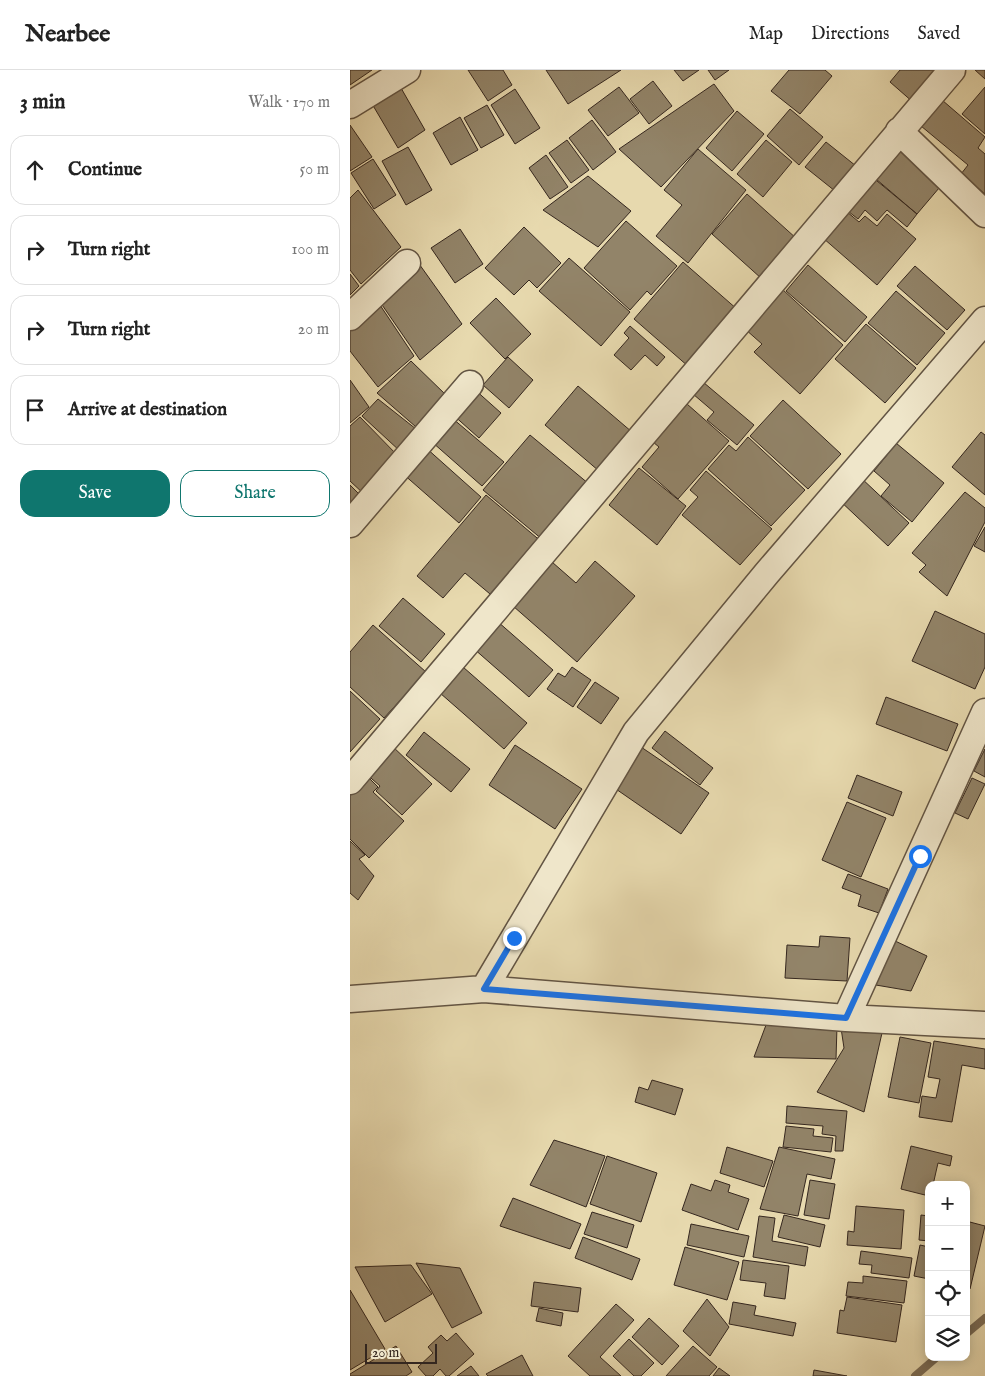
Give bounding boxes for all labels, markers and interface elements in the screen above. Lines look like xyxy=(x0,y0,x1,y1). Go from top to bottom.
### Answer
text: Nearbee xyxy=(25,19,110,50)
text: Map xyxy=(749,23,783,46)
text: Directions xyxy=(811,23,889,46)
text: Saved xyxy=(917,23,960,46)
text: 3 min xyxy=(20,89,65,116)
text: Walk · 170 m xyxy=(248,93,330,113)
icon: ahead xyxy=(21,156,49,184)
text: Continue xyxy=(68,158,142,182)
text: 50 m xyxy=(300,160,329,180)
icon: right xyxy=(21,236,49,264)
text: Turn right xyxy=(68,238,150,262)
text: 100 m xyxy=(292,240,329,260)
icon: right xyxy=(21,316,49,344)
text: Turn right xyxy=(68,318,150,342)
text: 20 m xyxy=(298,320,329,340)
icon: arrive xyxy=(21,396,49,424)
text: Arrive at destination xyxy=(68,398,227,422)
button: Save xyxy=(20,470,170,517)
button: Share xyxy=(180,470,330,517)
route start xyxy=(909,845,932,868)
route end xyxy=(503,927,526,950)
map controls xyxy=(925,1181,970,1361)
button: + xyxy=(925,1181,970,1226)
button: − xyxy=(925,1226,970,1271)
button: locate xyxy=(925,1271,970,1316)
button: layers xyxy=(925,1316,970,1361)
scale bar xyxy=(365,1341,438,1364)
text: 20 m xyxy=(372,1344,399,1362)

